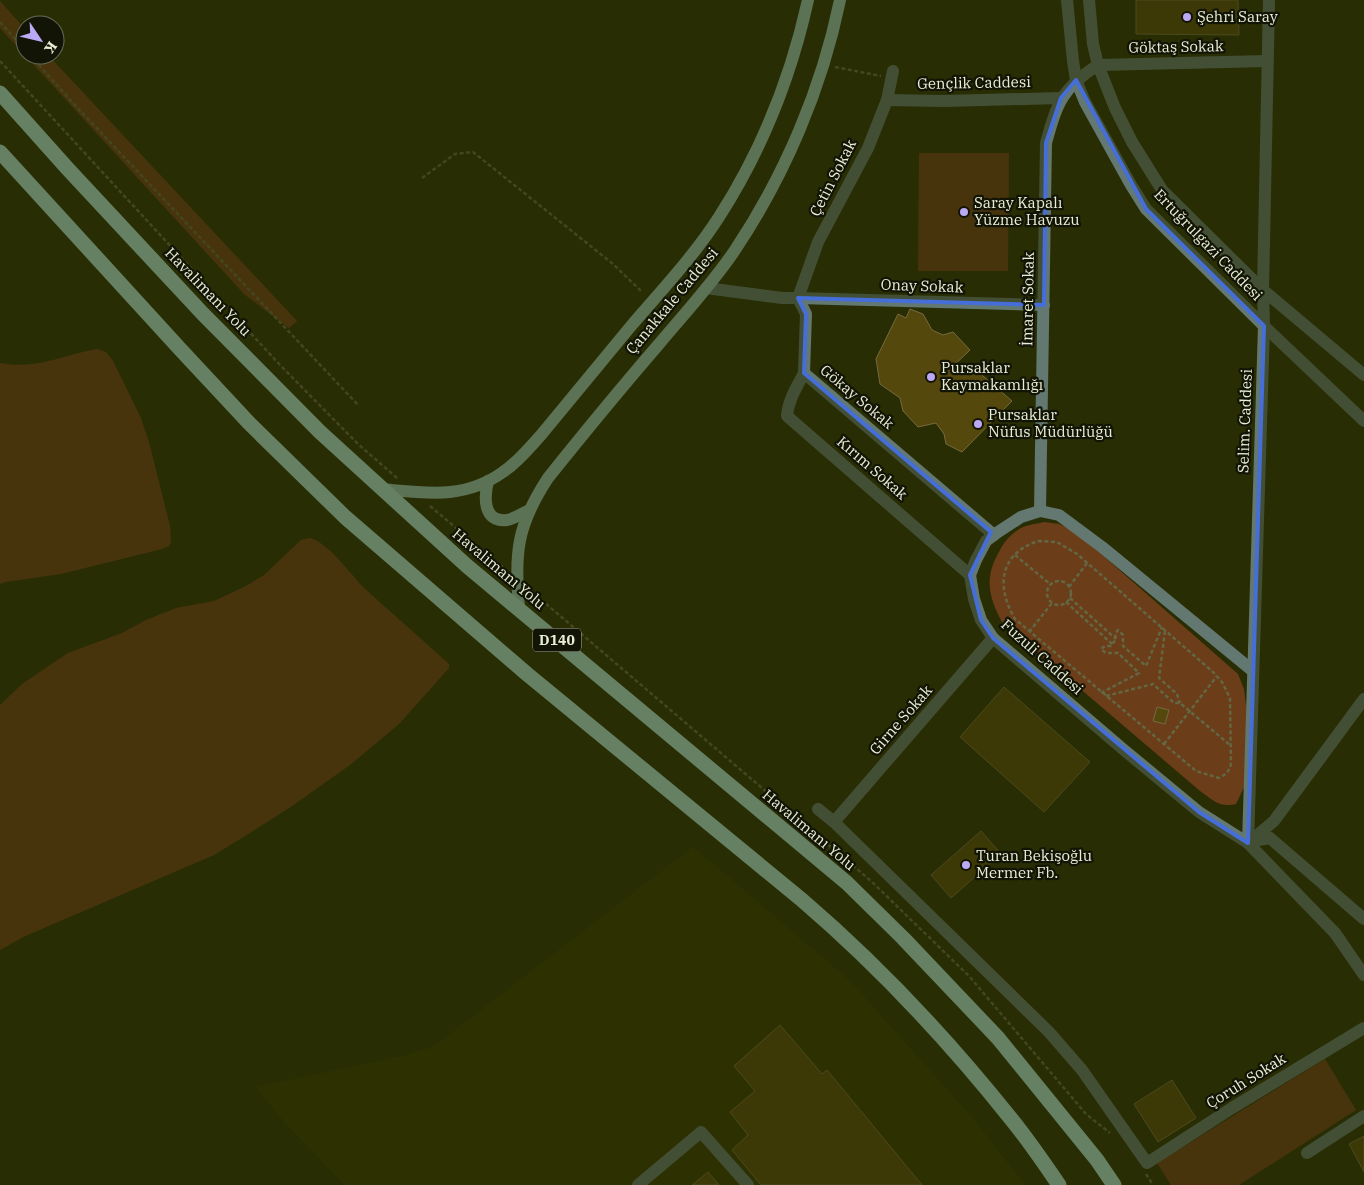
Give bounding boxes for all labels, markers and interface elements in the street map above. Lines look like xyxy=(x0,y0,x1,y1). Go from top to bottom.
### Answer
place label: Şehri Saray xyxy=(1197,7,1278,26)
marker: Şehri Saray xyxy=(1181,11,1193,23)
north arrow xyxy=(15,15,65,65)
street label: Göktaş Sokak xyxy=(1128,36,1224,57)
text: K xyxy=(40,38,61,57)
street label: Gençlik Caddesi xyxy=(917,72,1031,93)
street label: Çetin Sokak xyxy=(805,136,860,219)
street label: Ertuğrulgazi Caddesi xyxy=(1150,185,1267,305)
place label: Saray Kapalı Yüzme Havuzu xyxy=(974,193,1080,229)
marker: Saray Kapalı Yüzme Havuzu xyxy=(958,206,970,218)
street label: Havalimanı Yolu xyxy=(161,243,255,340)
street label: Çanakkale Caddesi xyxy=(621,243,722,358)
street label: İmaret Sokak xyxy=(1017,252,1038,346)
street label: Onay Sokak xyxy=(880,275,964,296)
place label: Pursaklar Kaymakamlığı xyxy=(941,358,1044,394)
street label: Gökay Sokak xyxy=(817,360,898,433)
street label: Selim. Caddesi xyxy=(1233,368,1256,473)
marker: Pursaklar Kaymakamlığı xyxy=(925,371,937,383)
place label: Pursaklar Nüfus Müdürlüğü xyxy=(988,405,1113,441)
marker: Pursaklar Nüfus Müdürlüğü xyxy=(972,418,984,430)
street label: Kırım Sokak xyxy=(833,432,912,504)
street label: Havalimanı Yolu xyxy=(449,524,550,613)
street label: Fuzuli Caddesi xyxy=(997,615,1088,699)
road number: D140 xyxy=(533,628,581,652)
street label: Girne Sokak xyxy=(865,681,936,758)
street label: Havalimanı Yolu xyxy=(759,785,860,874)
place label: Turan Bekişoğlu Mermer Fb. xyxy=(976,846,1092,882)
marker: Turan Bekişoğlu Mermer Fb. xyxy=(960,859,972,871)
street label: Çoruh Sokak xyxy=(1202,1049,1289,1113)

